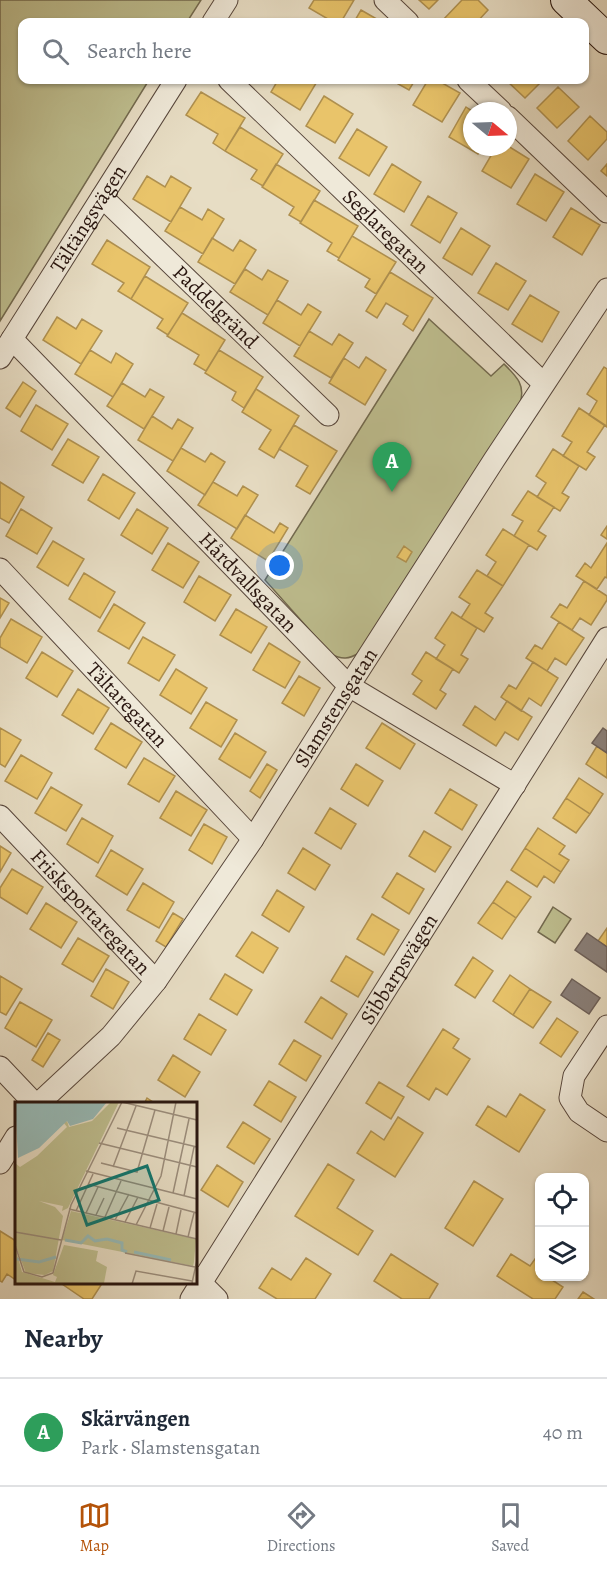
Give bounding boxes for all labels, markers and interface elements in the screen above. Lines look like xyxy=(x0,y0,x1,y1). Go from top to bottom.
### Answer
search box xyxy=(18,18,589,84)
icon: search xyxy=(39,35,72,68)
text: Search here xyxy=(87,36,192,66)
north arrow xyxy=(463,102,517,156)
street label: Tältängsvägen xyxy=(44,159,133,278)
street label: Seglaregatan xyxy=(336,183,435,280)
street label: Paddelgränd xyxy=(167,259,265,355)
pin: A xyxy=(372,442,412,492)
street label: Hårdvallsgatan xyxy=(193,526,304,639)
your location xyxy=(265,551,294,580)
street label: Slamstensgatan xyxy=(287,642,384,773)
street label: Tältaregatan xyxy=(80,656,174,753)
street label: Frisksportaregatan xyxy=(24,843,157,981)
street label: Sibbarpsvägen xyxy=(353,908,444,1030)
inset map xyxy=(15,1102,196,1284)
map controls xyxy=(535,1173,589,1281)
button: locate xyxy=(535,1173,589,1227)
button: layers xyxy=(535,1227,589,1281)
text: Nearby xyxy=(24,1321,103,1356)
text: Skärvängen xyxy=(81,1404,190,1434)
text: A xyxy=(37,1419,50,1446)
text: 40 m xyxy=(543,1419,583,1446)
text: Park · Slamstensgatan xyxy=(81,1434,260,1461)
tab: Map xyxy=(78,1499,111,1557)
tab: Directions xyxy=(267,1499,335,1557)
tab: Saved xyxy=(491,1499,529,1557)

